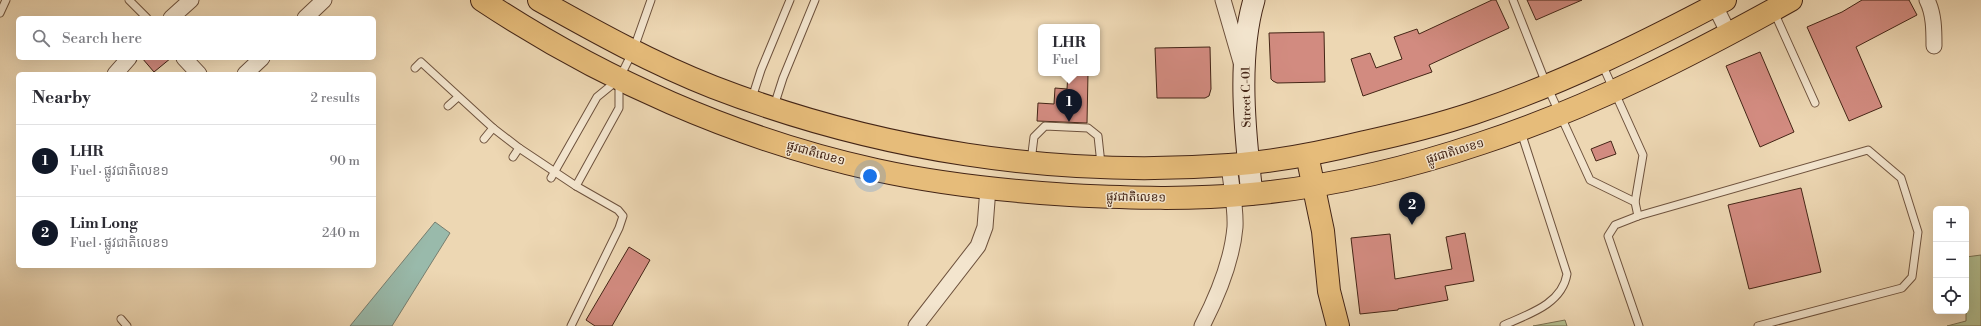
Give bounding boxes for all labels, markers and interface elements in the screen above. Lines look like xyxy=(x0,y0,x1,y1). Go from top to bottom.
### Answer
search box xyxy=(16,16,376,60)
popup xyxy=(1038,24,1100,76)
icon: search xyxy=(30,27,52,49)
text: Search here xyxy=(62,29,142,48)
text: LHR xyxy=(1052,33,1086,52)
text: Fuel xyxy=(1052,52,1078,68)
street label: Street C-01 xyxy=(1238,65,1255,128)
text: Nearby xyxy=(32,87,91,109)
pin: 1 xyxy=(1056,89,1082,122)
text: 2 results xyxy=(311,90,360,106)
street label: ផ្លូវជាតិលេខ១ xyxy=(1424,136,1487,170)
street label: ផ្លូវជាតិលេខ១ xyxy=(784,138,847,171)
text: LHR xyxy=(70,142,104,161)
text: 1 xyxy=(42,153,48,169)
text: 90 m xyxy=(329,153,360,169)
text: Fuel · ផ្លូវជាតិលេខ១ xyxy=(70,163,169,179)
your location xyxy=(860,166,880,186)
street label: ផ្លូវជាតិលេខ១ xyxy=(1106,189,1166,208)
pin: 2 xyxy=(1399,192,1425,225)
map controls xyxy=(1933,206,1969,314)
button: + xyxy=(1933,206,1969,242)
text: Lim Long xyxy=(70,214,138,233)
text: 2 xyxy=(41,225,49,241)
text: 240 m xyxy=(322,225,360,241)
text: Fuel · ផ្លូវជាតិលេខ១ xyxy=(70,235,169,251)
button: − xyxy=(1933,242,1969,278)
button: locate xyxy=(1933,278,1969,314)

